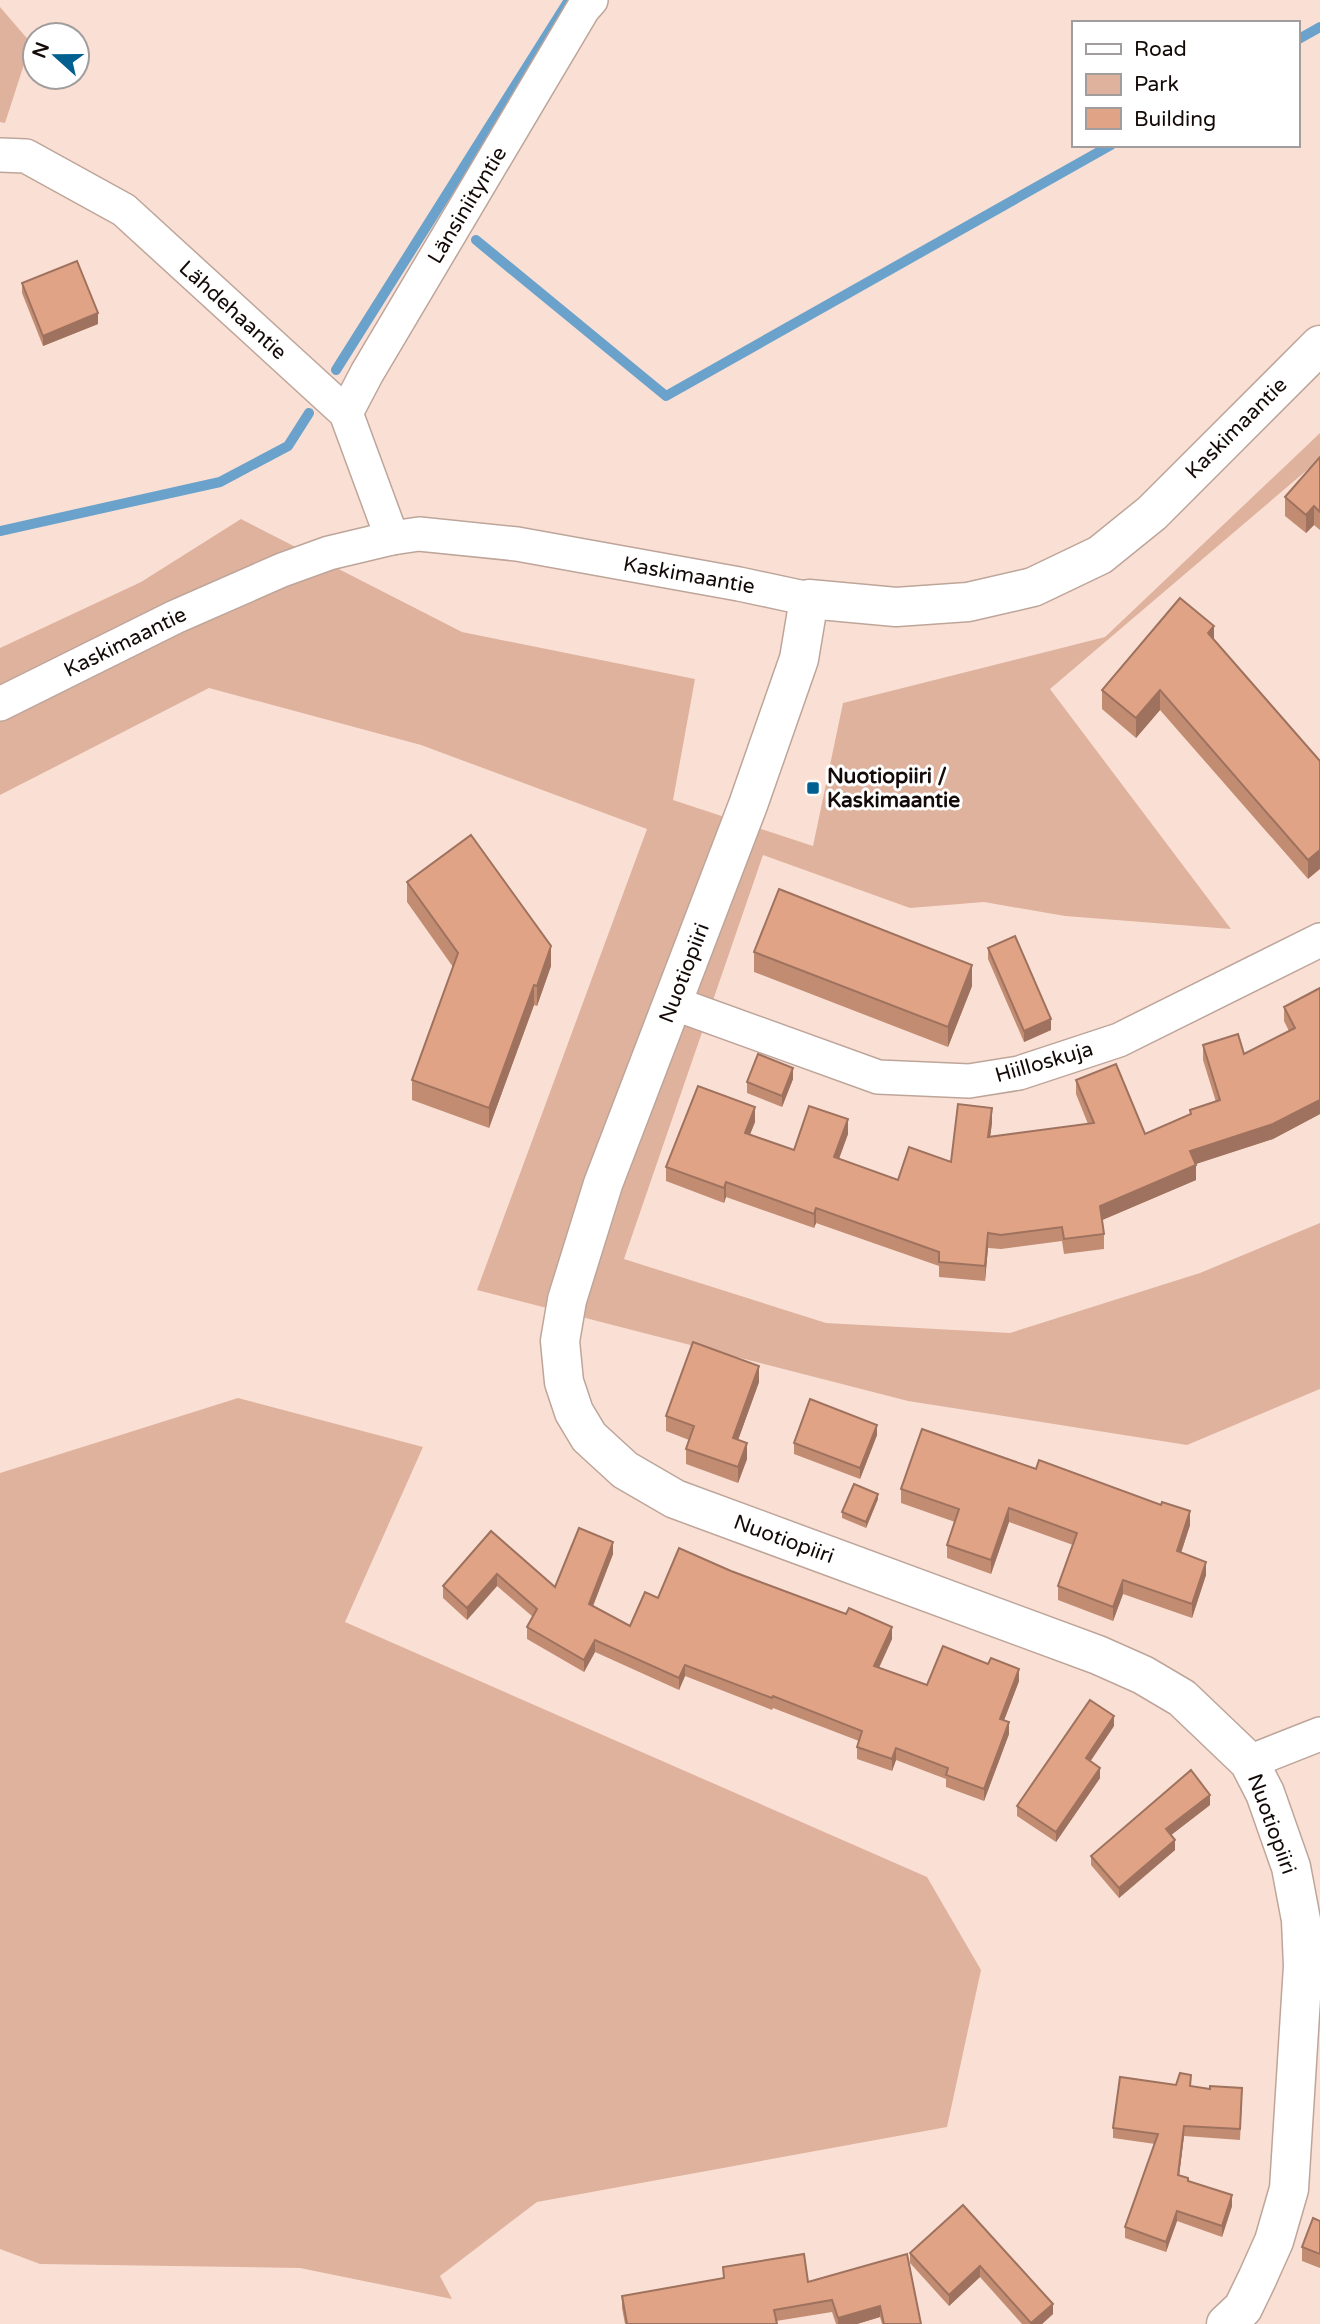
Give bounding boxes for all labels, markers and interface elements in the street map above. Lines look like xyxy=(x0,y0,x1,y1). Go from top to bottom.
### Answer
north arrow xyxy=(21,21,91,91)
legend xyxy=(1072,21,1299,147)
text: Road xyxy=(1134,37,1187,62)
text: N xyxy=(28,39,54,61)
text: Park xyxy=(1134,72,1179,97)
text: Building xyxy=(1134,107,1216,132)
street label: Länsiniityntie xyxy=(423,142,512,268)
street label: Lähdehaantie xyxy=(174,256,292,365)
street label: Kaskimaantie xyxy=(1180,372,1292,484)
street label: Kaskimaantie xyxy=(621,552,757,599)
street label: Kaskimaantie xyxy=(60,602,191,683)
place label: Nuotiopiiri / Kaskimaantie xyxy=(827,764,960,813)
marker: Nuotiopiiri / Kaskimaantie xyxy=(805,780,821,796)
street label: Nuotiopiiri xyxy=(654,920,715,1027)
street label: Hiilloskuja xyxy=(992,1037,1096,1088)
street label: Nuotiopiiri xyxy=(730,1510,837,1569)
street label: Nuotiopiiri xyxy=(1242,1771,1301,1878)

